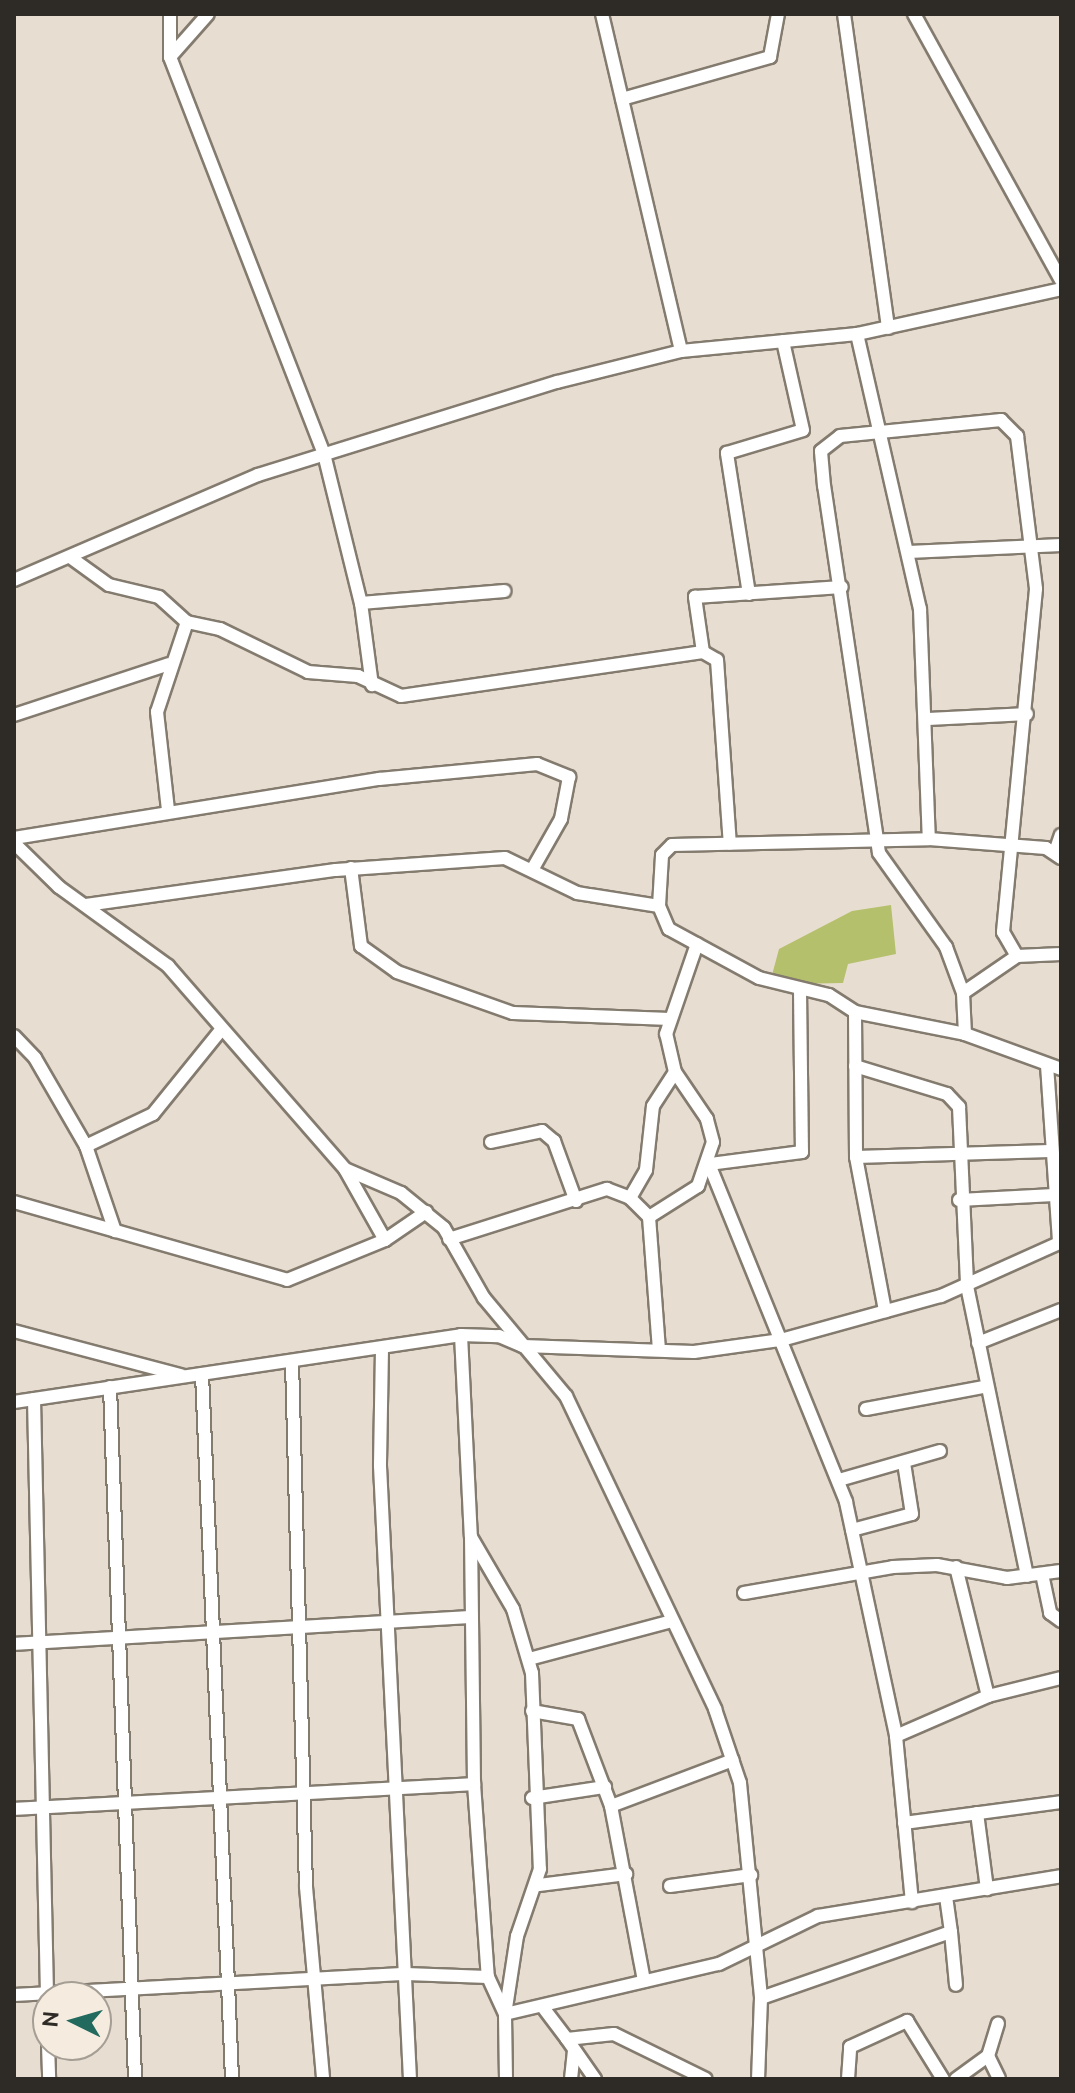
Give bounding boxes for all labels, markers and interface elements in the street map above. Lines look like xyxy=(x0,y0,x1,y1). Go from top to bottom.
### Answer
north arrow xyxy=(32,1981,112,2061)
text: N xyxy=(36,2010,63,2028)

